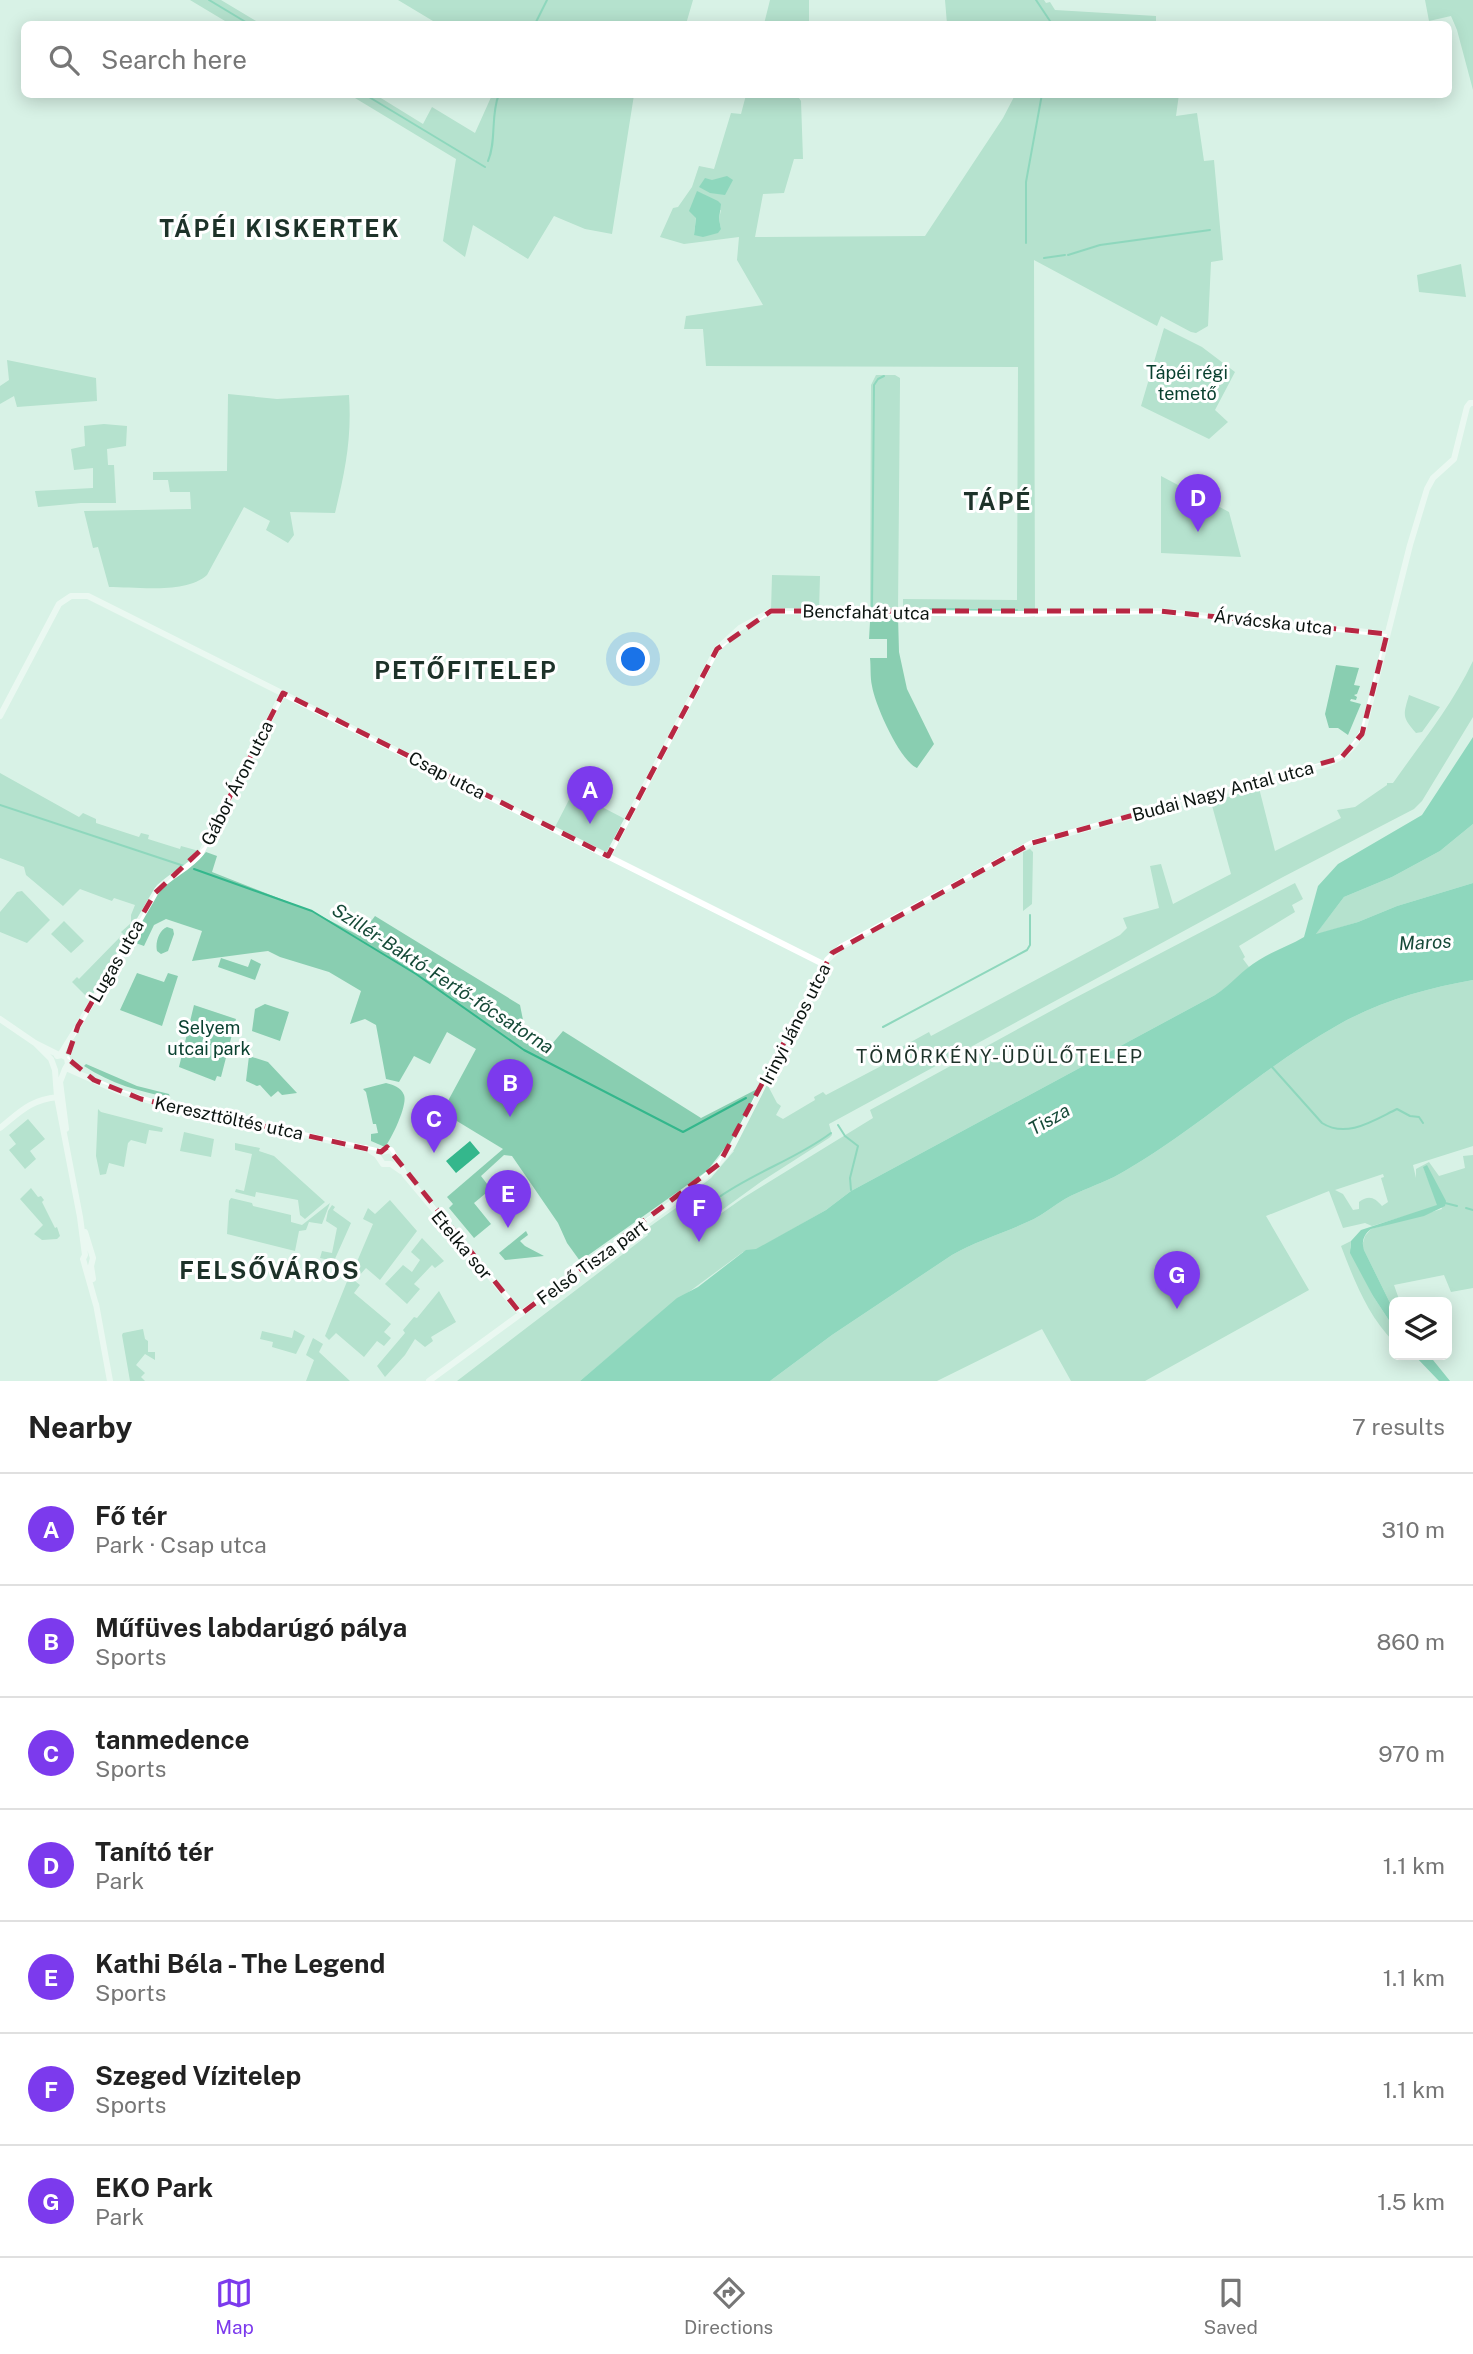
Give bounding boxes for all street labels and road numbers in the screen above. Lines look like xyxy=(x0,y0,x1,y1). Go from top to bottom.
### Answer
street label: Bencfahát utca xyxy=(802,600,930,624)
street label: Árvácska utca xyxy=(1213,604,1333,639)
street label: Gábor Áron utca xyxy=(196,717,277,849)
street label: Csap utca xyxy=(405,747,489,803)
street label: Budai Nagy Antal utca xyxy=(1130,757,1316,825)
street label: Lugas utca xyxy=(84,916,148,1006)
street label: Irinyi János utca xyxy=(755,960,835,1088)
street label: Kereszttöltés utca xyxy=(153,1092,305,1144)
street label: Etelka sor xyxy=(427,1206,497,1284)
street label: Felső Tisza part xyxy=(533,1215,651,1309)

